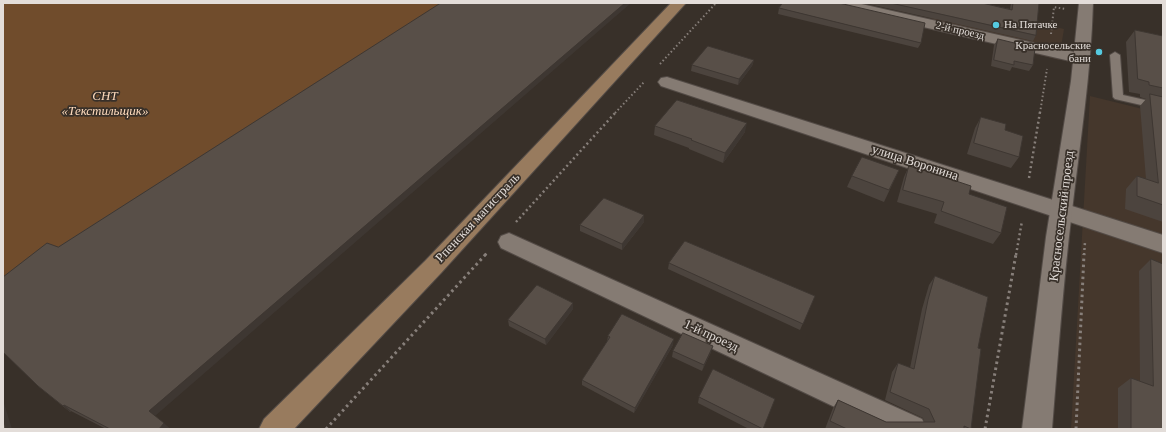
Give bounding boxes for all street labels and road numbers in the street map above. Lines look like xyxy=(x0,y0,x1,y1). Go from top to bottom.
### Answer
street label: 2-й проезд xyxy=(934,19,986,43)
street label: улица Воронина xyxy=(870,142,960,184)
street label: Красносельский проезд xyxy=(1046,150,1078,282)
street label: Рпенская магистраль xyxy=(433,170,523,266)
street label: 1-й проезд xyxy=(681,317,741,355)

